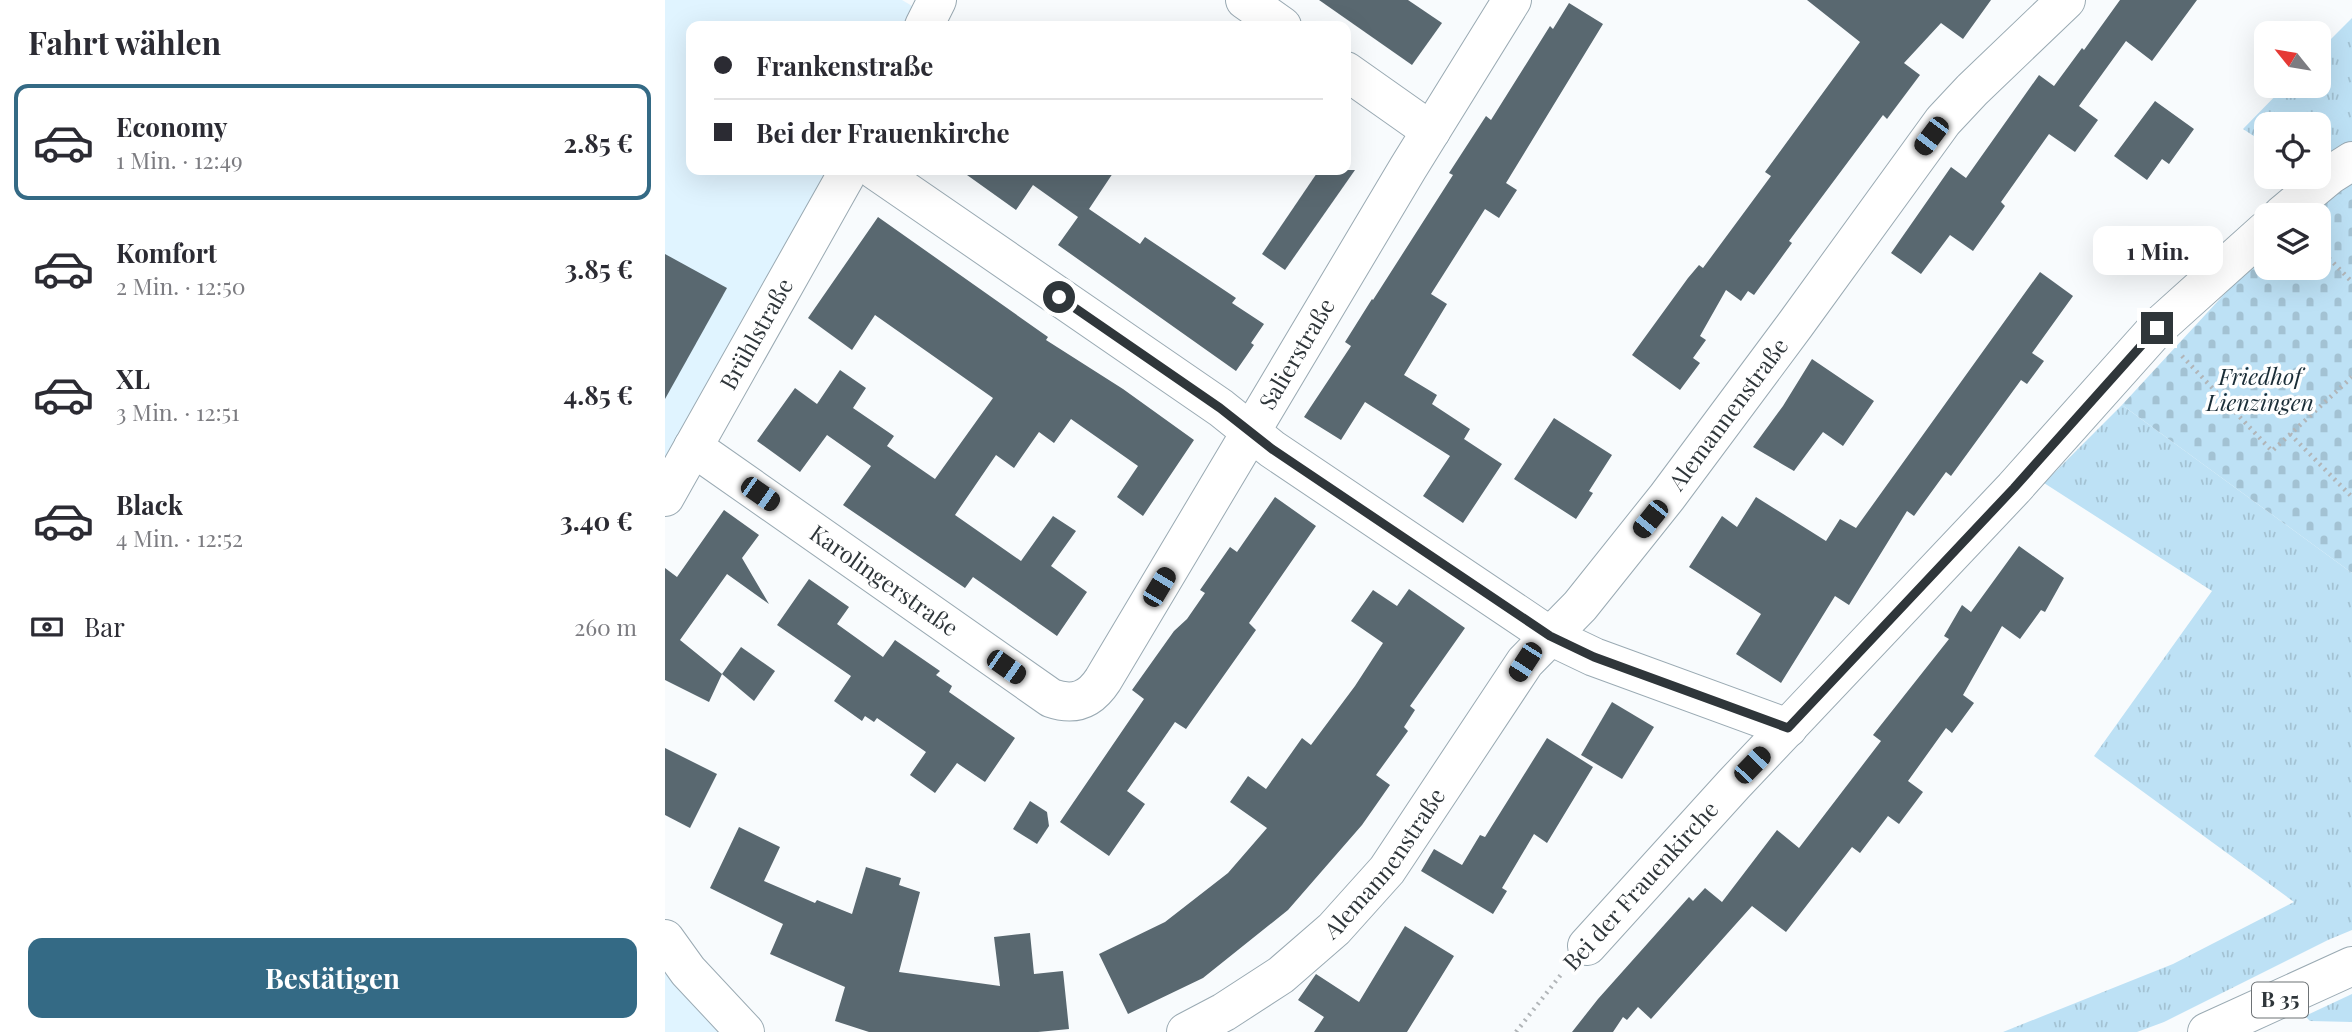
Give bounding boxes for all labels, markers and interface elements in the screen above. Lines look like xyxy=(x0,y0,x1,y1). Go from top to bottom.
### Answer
text: Fahrt wählen xyxy=(28,20,221,63)
north arrow xyxy=(2254,21,2331,98)
map controls xyxy=(2254,21,2331,280)
text: Frankenstraße xyxy=(756,48,933,83)
text: Economy xyxy=(116,109,227,144)
icon: car xyxy=(32,111,95,174)
button: locate xyxy=(2254,112,2331,189)
car xyxy=(1910,113,1953,159)
text: Bei der Frauenkirche xyxy=(756,115,1010,150)
text: 2.85 € xyxy=(564,125,633,160)
text: 1 Min. · 12:49 xyxy=(116,144,243,175)
button: layers xyxy=(2254,203,2331,280)
callout: 1 Min. xyxy=(2092,226,2222,276)
text: Komfort xyxy=(116,235,217,270)
text: 1 Min. xyxy=(2126,235,2190,266)
icon: car xyxy=(32,237,95,300)
text: 3.85 € xyxy=(565,251,633,286)
text: 2 Min. · 12:50 xyxy=(116,270,246,301)
street label: Brühlstraße xyxy=(712,272,799,395)
route start xyxy=(1043,281,1075,313)
street label: Salierstraße xyxy=(1251,292,1341,415)
route end xyxy=(2141,312,2173,344)
street label: Alemannenstraße xyxy=(1660,331,1794,497)
park label: Friedhof Lienzingen xyxy=(2205,360,2314,417)
text: XL xyxy=(116,361,150,396)
icon: car xyxy=(32,363,95,426)
text: 4.85 € xyxy=(563,377,633,412)
text: 3 Min. · 12:51 xyxy=(116,396,240,427)
car xyxy=(737,473,784,515)
text: Black xyxy=(116,487,183,522)
icon: car xyxy=(32,489,95,552)
car xyxy=(1629,496,1672,542)
text: 3.40 € xyxy=(560,503,633,538)
street label: Karolingerstraße xyxy=(804,517,965,642)
text: 4 Min. · 12:52 xyxy=(116,522,243,553)
car xyxy=(1140,564,1179,610)
icon: cash xyxy=(28,608,66,646)
text: Bar xyxy=(84,609,125,644)
text: 260 m xyxy=(574,611,637,642)
car xyxy=(1505,639,1546,685)
car xyxy=(983,646,1030,688)
car xyxy=(1730,743,1775,787)
street label: Alemannenstraße xyxy=(1316,782,1451,946)
street label: Bei der Frauenkirche xyxy=(1555,794,1724,976)
button: Bestätigen xyxy=(28,938,637,1018)
road number: B 35 xyxy=(2252,982,2308,1018)

